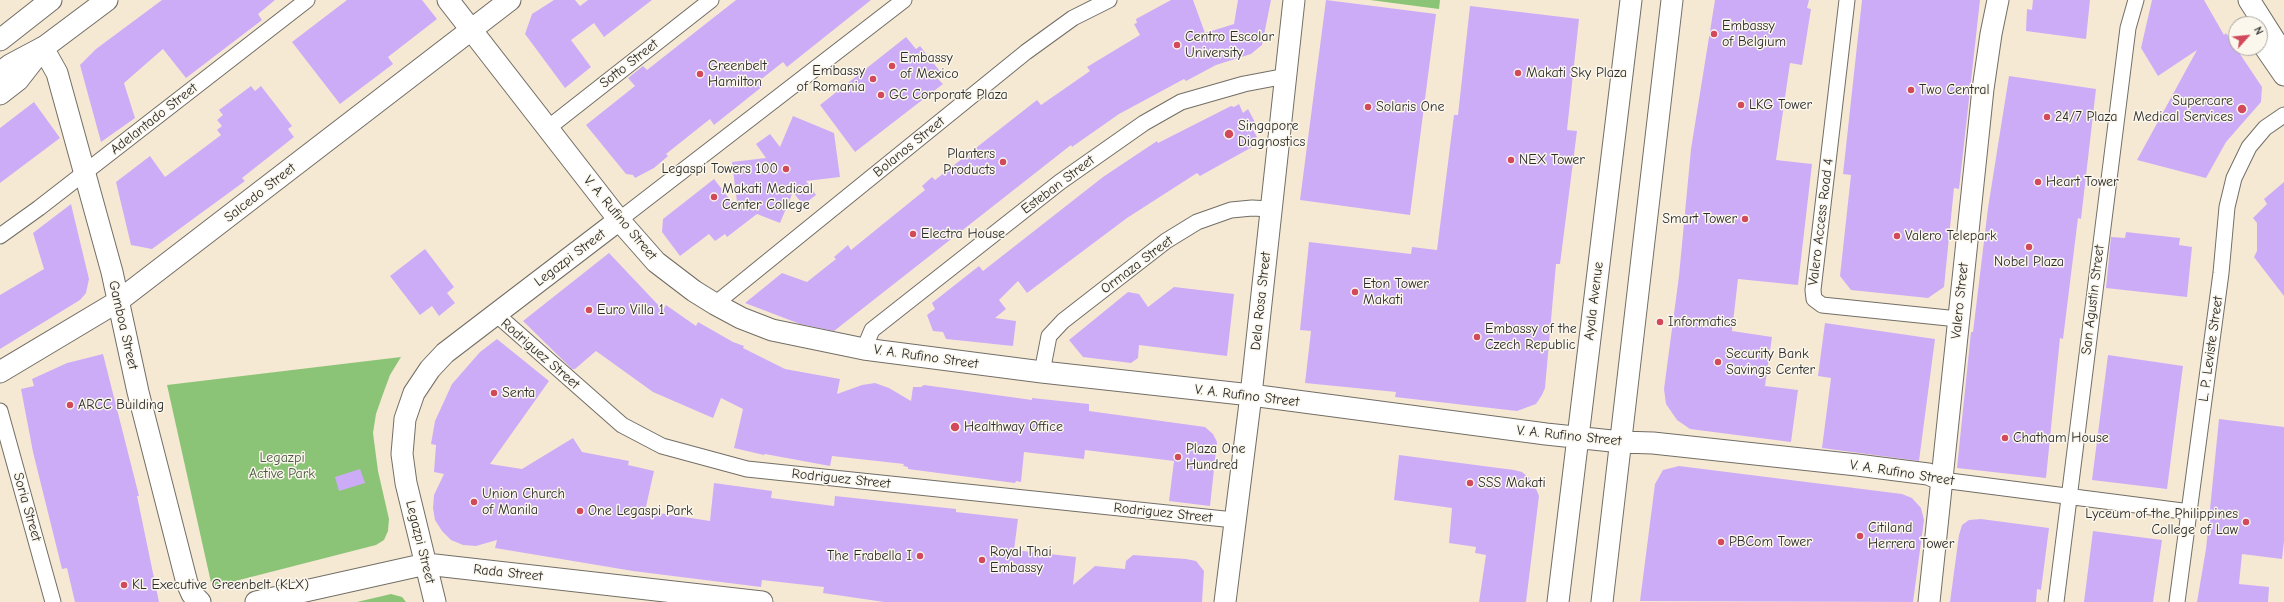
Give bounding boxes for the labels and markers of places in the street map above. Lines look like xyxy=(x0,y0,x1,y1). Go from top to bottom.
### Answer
place label: Embassy of Belgium xyxy=(1722,18,1786,50)
place label: Centro Escolar University xyxy=(1185,29,1274,62)
marker: Embassy of Belgium xyxy=(1709,29,1719,39)
marker: Centro Escolar University xyxy=(1172,40,1182,50)
place label: Embassy of Mexico xyxy=(900,50,959,82)
place label: Greenbelt Hamilton xyxy=(708,58,767,90)
marker: Embassy of Mexico xyxy=(887,61,897,71)
place label: Embassy of Romania xyxy=(797,63,865,96)
place label: Makati Sky Plaza xyxy=(1526,65,1627,81)
marker: Makati Sky Plaza xyxy=(1513,68,1523,78)
marker: Greenbelt Hamilton xyxy=(695,69,705,79)
marker: Embassy of Romania xyxy=(868,74,878,84)
place label: Two Central xyxy=(1919,82,1989,98)
marker: Two Central xyxy=(1906,85,1916,95)
place label: GC Corporate Plaza xyxy=(889,87,1008,103)
marker: GC Corporate Plaza xyxy=(876,90,886,100)
place label: Supercare Medical Services xyxy=(2133,93,2233,126)
place label: LKG Tower xyxy=(1749,97,1812,113)
place label: Solaris One xyxy=(1376,99,1444,115)
marker: LKG Tower xyxy=(1736,100,1746,110)
marker: Solaris One xyxy=(1363,102,1373,112)
marker: Supercare Medical Services xyxy=(2236,103,2248,115)
place label: 24/7 Plaza xyxy=(2055,109,2118,125)
marker: 24/7 Plaza xyxy=(2042,112,2052,122)
place label: Singapore Diagnostics xyxy=(1238,118,1305,150)
marker: Singapore Diagnostics xyxy=(1223,128,1235,140)
place label: Planters Products xyxy=(943,146,995,178)
place label: NEX Tower xyxy=(1519,152,1585,168)
marker: NEX Tower xyxy=(1506,155,1516,165)
marker: Planters Products xyxy=(998,157,1008,167)
place label: Legaspi Towers 100 xyxy=(661,161,778,177)
marker: Legaspi Towers 100 xyxy=(781,164,791,174)
place label: Heart Tower xyxy=(2046,174,2119,190)
marker: Heart Tower xyxy=(2033,177,2043,187)
place label: Makati Medical Center College xyxy=(722,181,813,214)
marker: Makati Medical Center College xyxy=(709,192,719,202)
place label: Smart Tower xyxy=(1662,211,1737,227)
marker: Smart Tower xyxy=(1740,214,1750,224)
place label: Electra House xyxy=(921,226,1005,242)
place label: Valero Telepark xyxy=(1905,228,1997,244)
marker: Electra House xyxy=(908,229,918,239)
marker: Valero Telepark xyxy=(1892,231,1902,241)
marker: Nobel Plaza xyxy=(2024,242,2034,252)
place label: Nobel Plaza xyxy=(1994,254,2064,270)
place label: Eton Tower Makati xyxy=(1363,276,1429,308)
marker: Eton Tower Makati xyxy=(1350,287,1360,297)
place label: Euro Villa 1 xyxy=(597,302,664,318)
marker: Euro Villa 1 xyxy=(584,305,594,315)
place label: Informatics xyxy=(1668,314,1736,330)
marker: Informatics xyxy=(1655,317,1665,327)
place label: Embassy of the Czech Republic xyxy=(1485,321,1577,354)
marker: Embassy of the Czech Republic xyxy=(1472,332,1482,342)
place label: Security Bank Savings Center xyxy=(1726,346,1815,378)
marker: Security Bank Savings Center xyxy=(1713,357,1723,367)
place label: Senta xyxy=(502,385,535,401)
marker: Senta xyxy=(489,388,499,398)
place label: ARCC Building xyxy=(78,397,164,413)
marker: ARCC Building xyxy=(65,400,75,410)
place label: Healthway Office xyxy=(964,419,1063,435)
marker: Healthway Office xyxy=(949,421,961,433)
place label: Chatham House xyxy=(2013,430,2109,446)
marker: Chatham House xyxy=(2000,433,2010,443)
place label: Plaza One Hundred xyxy=(1186,441,1246,474)
marker: Plaza One Hundred xyxy=(1173,452,1183,462)
place label: SSS Makati xyxy=(1478,475,1546,491)
marker: SSS Makati xyxy=(1465,478,1475,488)
place label: Union Church of Manila xyxy=(482,486,565,518)
marker: Union Church of Manila xyxy=(469,497,479,507)
place label: One Legaspi Park xyxy=(588,503,693,519)
marker: One Legaspi Park xyxy=(575,506,585,516)
place label: Lyceum of the Philippines College of Law xyxy=(2085,506,2238,538)
marker: Lyceum of the Philippines College of Law xyxy=(2241,517,2251,527)
place label: Citiland Herrera Tower xyxy=(1868,520,1954,552)
marker: Citiland Herrera Tower xyxy=(1855,531,1865,541)
place label: PBCom Tower xyxy=(1729,534,1812,550)
marker: PBCom Tower xyxy=(1716,537,1726,547)
place label: Royal Thai Embassy xyxy=(990,544,1052,576)
place label: The Frabella I xyxy=(827,548,912,564)
marker: The Frabella I xyxy=(915,551,925,561)
marker: Royal Thai Embassy xyxy=(977,555,987,565)
place label: KL Executive Greenbelt (KLX) xyxy=(132,577,309,593)
marker: KL Executive Greenbelt (KLX) xyxy=(119,580,129,590)

